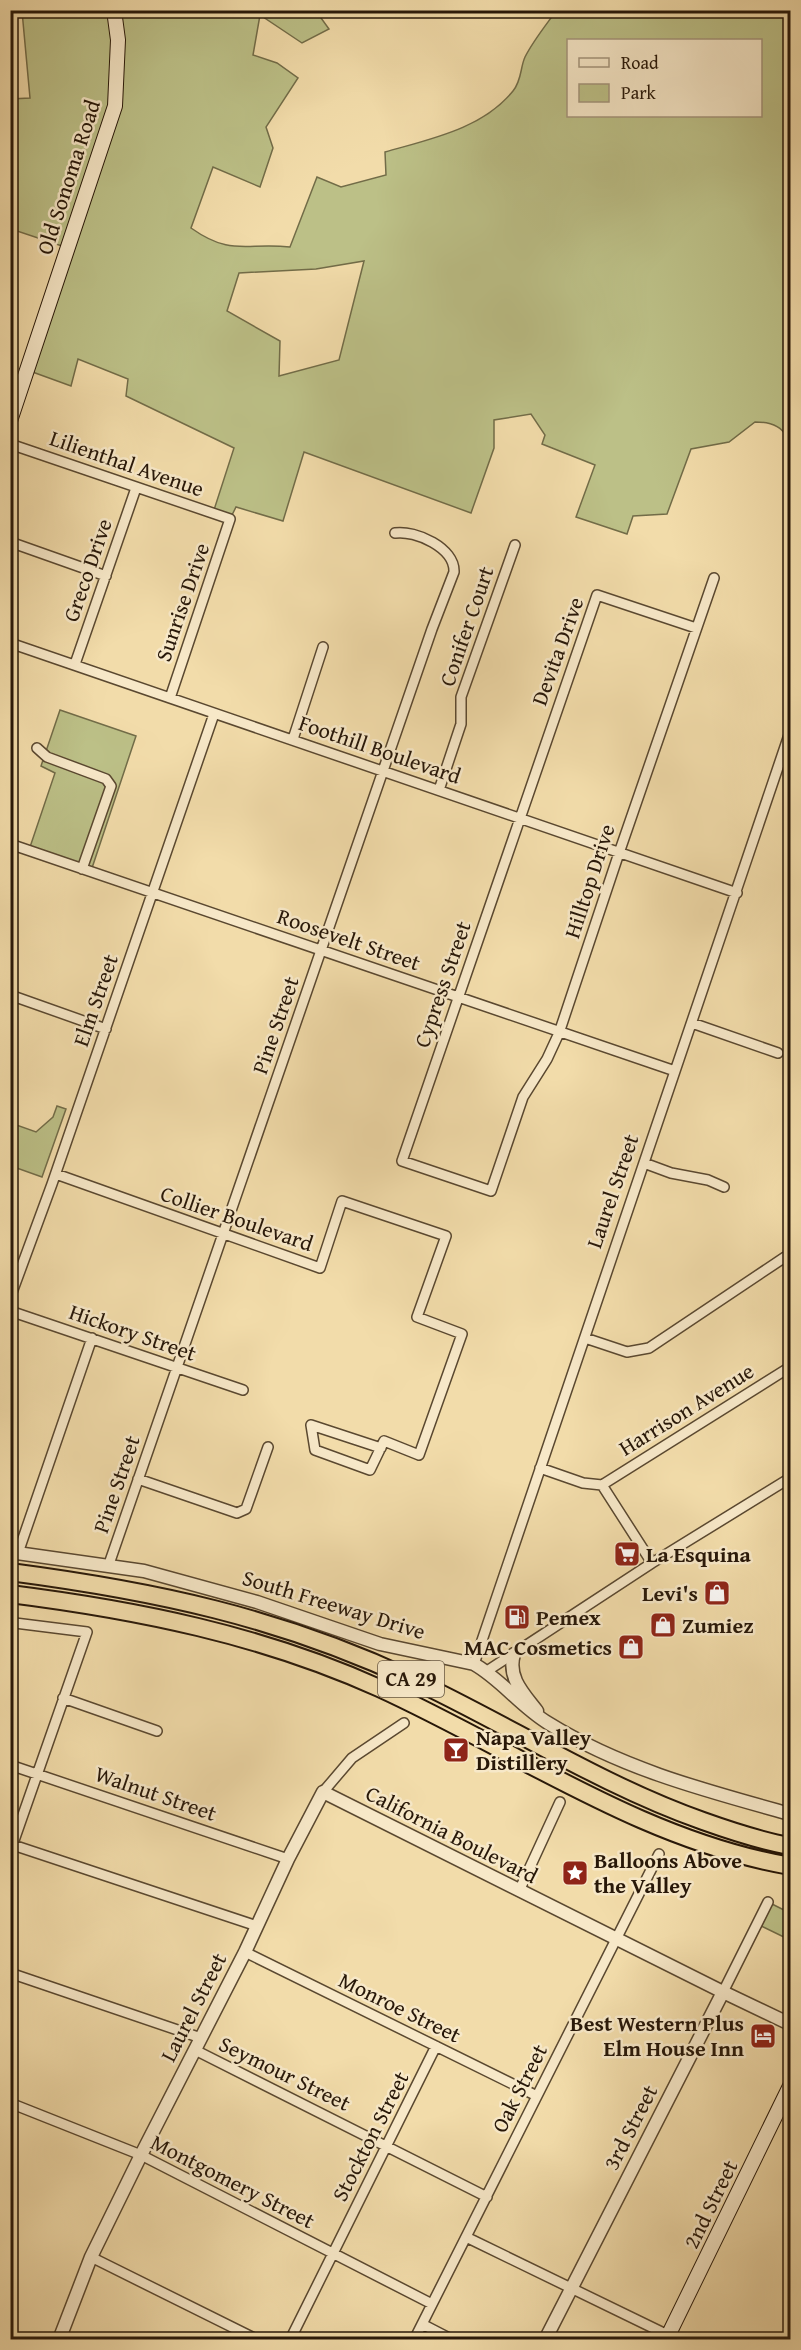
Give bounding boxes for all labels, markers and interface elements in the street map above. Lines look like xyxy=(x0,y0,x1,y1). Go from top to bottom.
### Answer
legend xyxy=(567,39,762,117)
text: Road xyxy=(621,49,659,76)
text: Park xyxy=(621,79,657,106)
street label: Old Sonoma Road xyxy=(28,95,108,258)
street label: Lilienthal Avenue xyxy=(46,422,208,504)
street label: Greco Drive xyxy=(54,514,120,626)
street label: Sunrise Drive xyxy=(147,538,217,666)
street label: Conifer Court xyxy=(431,562,502,690)
street label: Devita Drive xyxy=(523,592,591,710)
street label: Foothill Boulevard xyxy=(295,706,466,792)
street label: Hilltop Drive xyxy=(556,820,622,942)
street label: Roosevelt Street xyxy=(273,900,425,979)
street label: Cypress Street xyxy=(405,916,479,1052)
street label: Elm Street xyxy=(64,949,126,1050)
street label: Pine Street xyxy=(243,972,307,1078)
street label: Laurel Street xyxy=(578,1129,647,1252)
street label: Collier Boulevard xyxy=(156,1177,318,1259)
street label: Hickory Street xyxy=(65,1295,201,1369)
street label: Harrison Avenue xyxy=(612,1355,760,1463)
street label: Pine Street xyxy=(84,1431,148,1537)
place label: La Esquina xyxy=(646,1538,752,1570)
supermarket icon: La Esquina xyxy=(612,1539,642,1569)
street label: South Freeway Drive xyxy=(239,1561,429,1647)
place label: Levi's xyxy=(642,1577,698,1609)
shop icon: Levi's xyxy=(702,1578,732,1608)
place label: Pemex xyxy=(536,1601,601,1633)
fuel station icon: Pemex xyxy=(502,1602,532,1632)
place label: Zumiez xyxy=(682,1609,754,1641)
shop icon: Zumiez xyxy=(648,1610,678,1640)
place label: MAC Cosmetics xyxy=(464,1631,612,1663)
shop icon: MAC Cosmetics xyxy=(616,1632,646,1662)
road number: CA 29 xyxy=(378,1661,444,1697)
place label: Napa Valley Distillery xyxy=(476,1721,592,1778)
bar icon: Napa Valley Distillery xyxy=(441,1735,471,1765)
street label: Walnut Street xyxy=(91,1757,221,1829)
street label: California Boulevard xyxy=(360,1777,544,1891)
place label: Balloons Above the Valley xyxy=(594,1844,742,1901)
place icon: Balloons Above the Valley xyxy=(560,1858,590,1888)
street label: Laurel Street xyxy=(152,1947,234,2067)
street label: Monroe Street xyxy=(333,1964,467,2051)
place label: Best Western Plus Elm House Inn xyxy=(570,2007,744,2064)
hotel icon: Best Western Plus Elm House Inn xyxy=(748,2021,778,2051)
street label: Seymour Street xyxy=(214,2027,356,2119)
street label: Oak Street xyxy=(483,2038,555,2138)
street label: Stockton Street xyxy=(323,2065,417,2207)
street label: 3rd Street xyxy=(595,2079,665,2175)
street label: Montgomery Street xyxy=(145,2126,321,2236)
street label: 2nd Street xyxy=(675,2154,745,2254)

